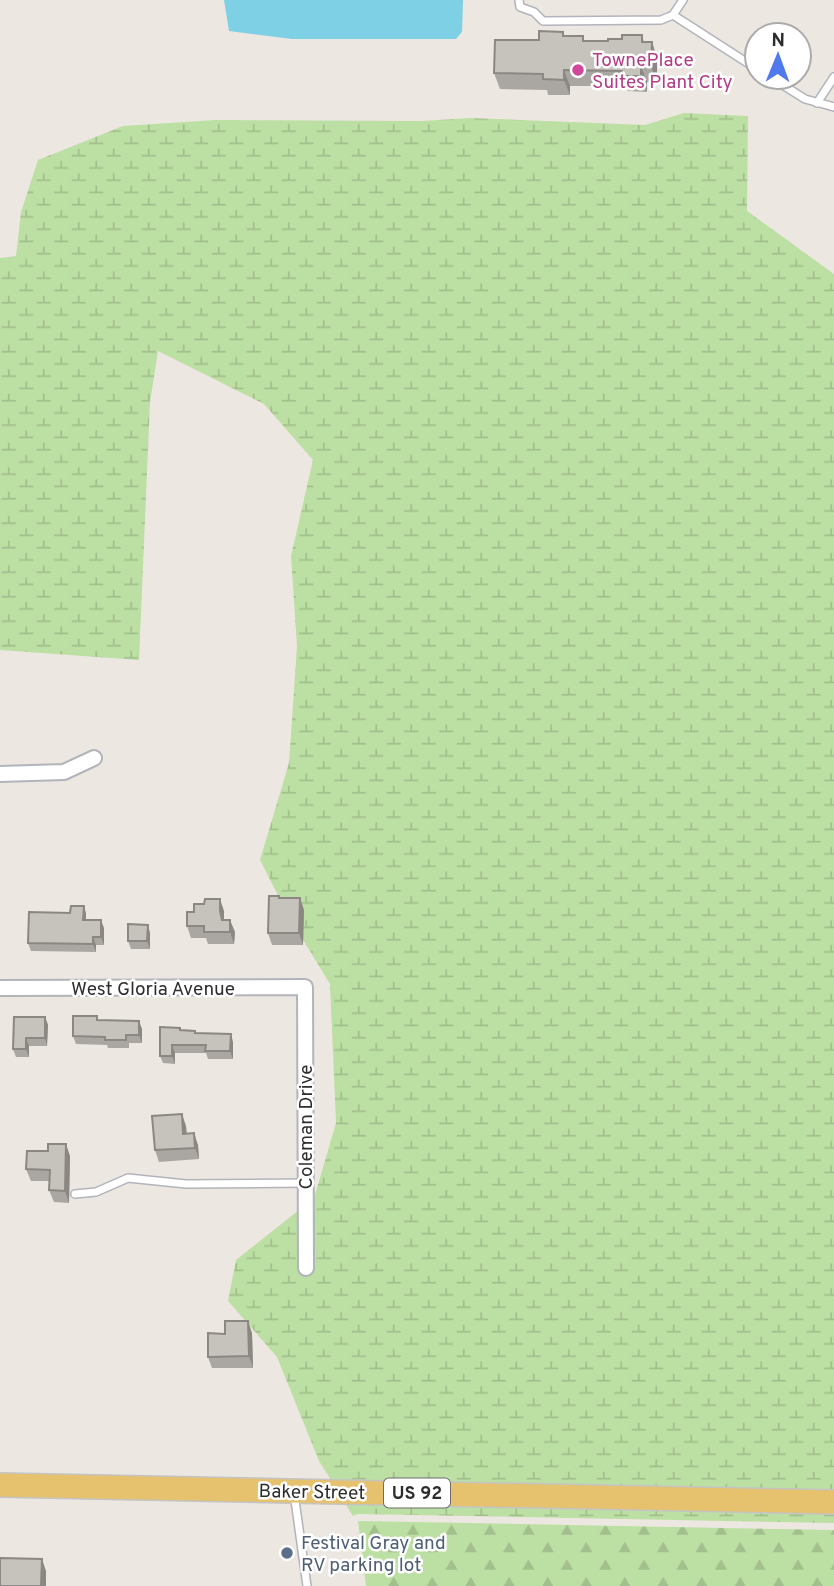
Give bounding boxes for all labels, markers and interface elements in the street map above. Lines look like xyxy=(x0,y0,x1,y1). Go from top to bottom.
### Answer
north arrow xyxy=(743,21,813,91)
text: N xyxy=(771,29,785,53)
place label: TownePlace Suites Plant City xyxy=(592,49,733,95)
marker: TownePlace Suites Plant City xyxy=(570,62,586,78)
street label: West Gloria Avenue xyxy=(71,978,235,1002)
street label: Coleman Drive xyxy=(295,1065,319,1189)
road number: US 92 xyxy=(384,1478,450,1508)
street label: Baker Street xyxy=(258,1480,366,1506)
place label: Festival Gray and RV parking lot xyxy=(301,1532,446,1578)
marker: Festival Gray and RV parking lot xyxy=(279,1545,295,1561)

